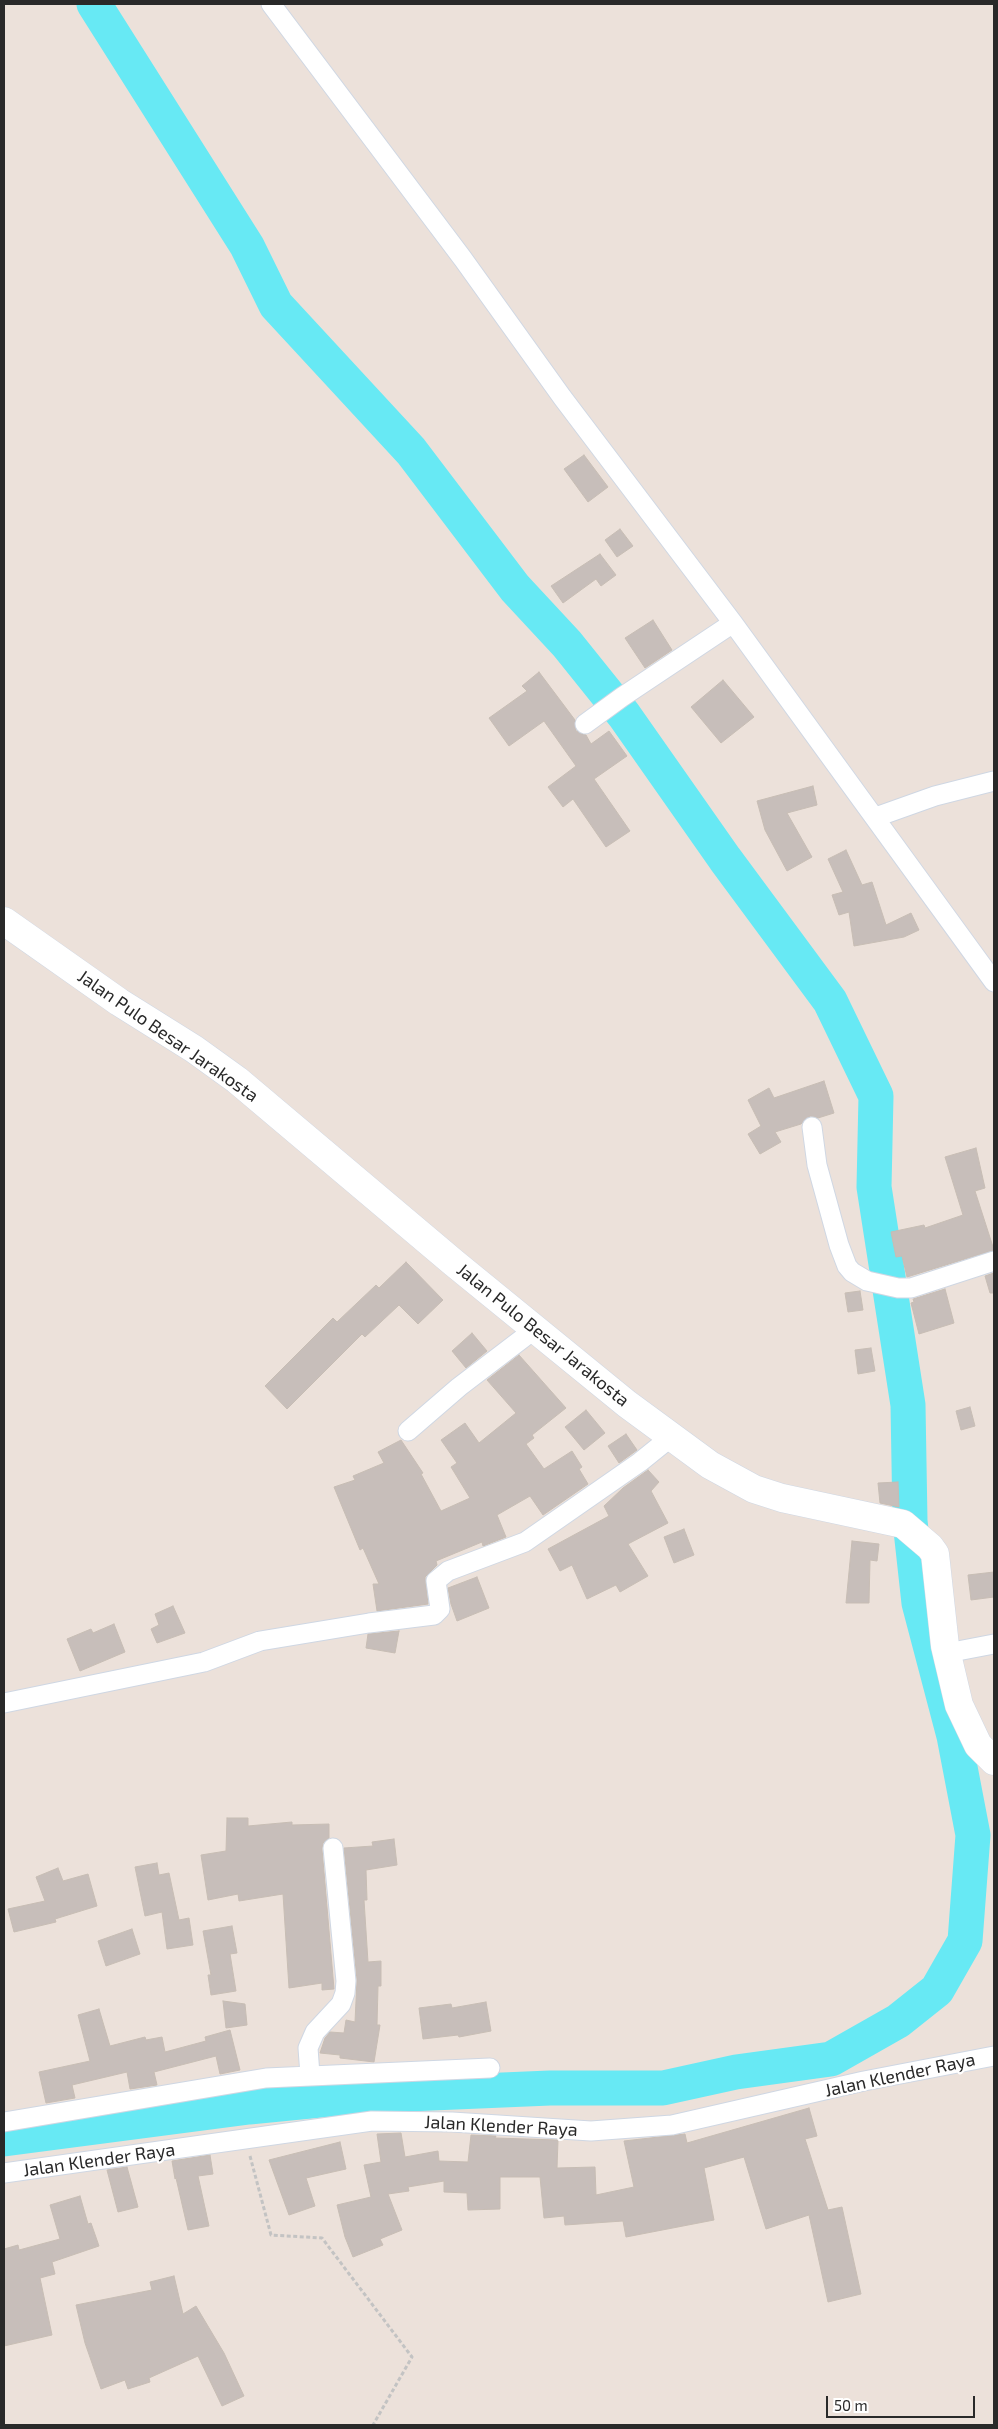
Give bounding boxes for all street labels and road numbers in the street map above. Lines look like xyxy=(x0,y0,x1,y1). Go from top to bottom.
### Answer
street label: Jalan Pulo Besar Jarakosta xyxy=(74,965,262,1107)
street label: Jalan Pulo Besar Jarakosta xyxy=(453,1259,633,1411)
street label: Jalan Klender Raya xyxy=(823,2048,977,2102)
street label: Jalan Klender Raya xyxy=(424,2111,578,2141)
street label: Jalan Klender Raya xyxy=(22,2139,176,2181)

